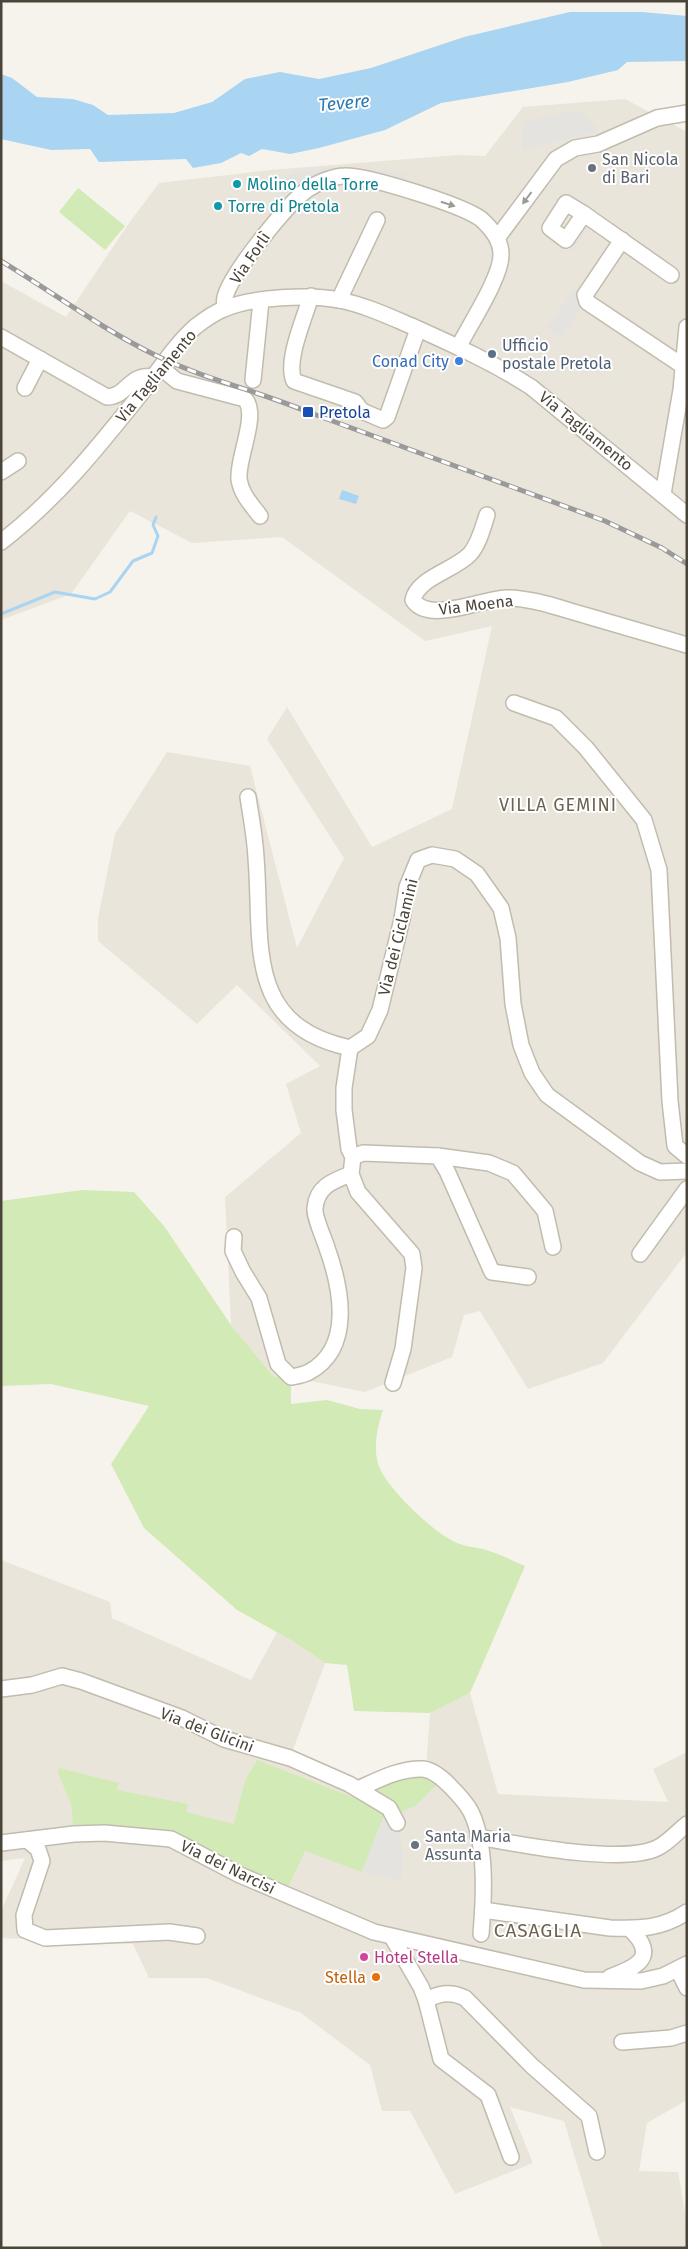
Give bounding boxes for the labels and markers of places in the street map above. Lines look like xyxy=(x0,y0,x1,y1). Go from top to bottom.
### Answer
place label: San Nicola di Bari xyxy=(602,150,678,187)
marker: San Nicola di Bari xyxy=(586,162,598,174)
place label: Molino della Torre xyxy=(247,175,379,194)
marker: Molino della Torre xyxy=(231,178,243,190)
place label: Torre di Pretola xyxy=(228,197,339,216)
marker: Torre di Pretola xyxy=(212,200,224,212)
place label: Ufficio postale Pretola xyxy=(502,336,612,373)
marker: Ufficio postale Pretola xyxy=(486,348,498,360)
place label: Conad City xyxy=(372,352,449,371)
marker: Conad City xyxy=(453,355,465,367)
place label: Pretola xyxy=(319,403,371,422)
marker: Pretola xyxy=(301,405,315,419)
place label: Santa Maria Assunta xyxy=(425,1827,511,1864)
marker: Santa Maria Assunta xyxy=(409,1839,421,1851)
place label: Hotel Stella xyxy=(374,1948,458,1967)
marker: Hotel Stella xyxy=(358,1951,370,1963)
place label: Stella xyxy=(325,1968,366,1987)
marker: Stella xyxy=(370,1971,382,1983)

